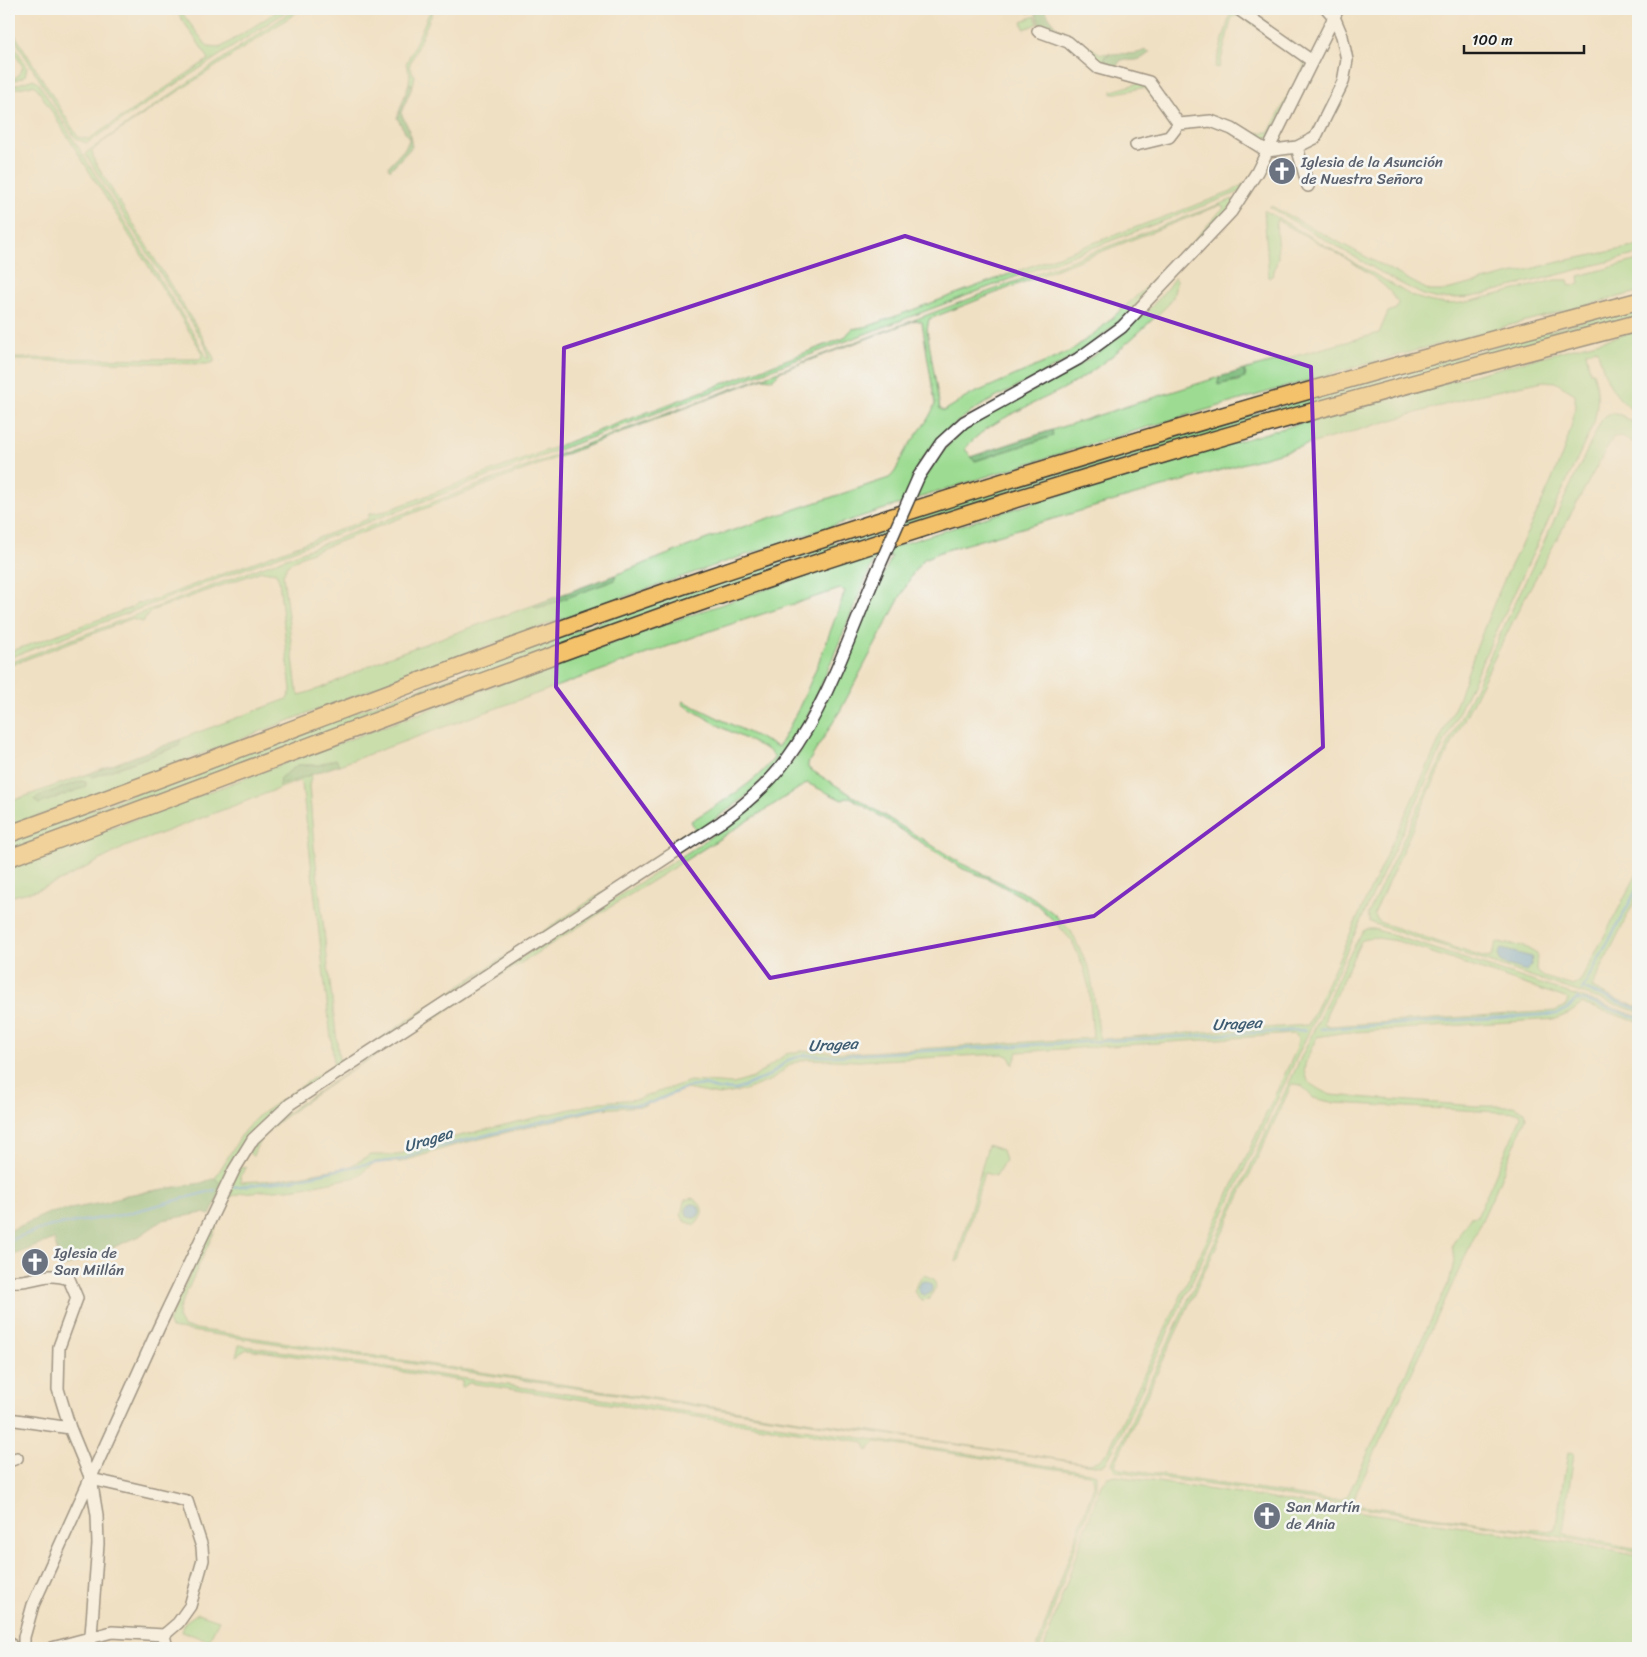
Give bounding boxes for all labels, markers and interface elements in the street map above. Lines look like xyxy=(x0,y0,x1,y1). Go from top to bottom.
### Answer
scale bar xyxy=(1464,22,1584,54)
text: 100 m xyxy=(1472,27,1513,53)
place label: Iglesia de la Asunción de Nuestra Señora xyxy=(1300,149,1443,192)
church icon: Iglesia de la Asunción de Nuestra Señora xyxy=(1267,156,1297,186)
water label: Uragea xyxy=(1212,1008,1264,1039)
water label: Uragea xyxy=(808,1029,860,1060)
water label: Uragea xyxy=(400,1118,458,1161)
place label: Iglesia de San Millán xyxy=(53,1240,124,1283)
church icon: Iglesia de San Millán xyxy=(20,1247,50,1277)
place label: San Martín de Ania xyxy=(1286,1494,1360,1537)
church icon: San Martín de Ania xyxy=(1252,1501,1282,1531)

